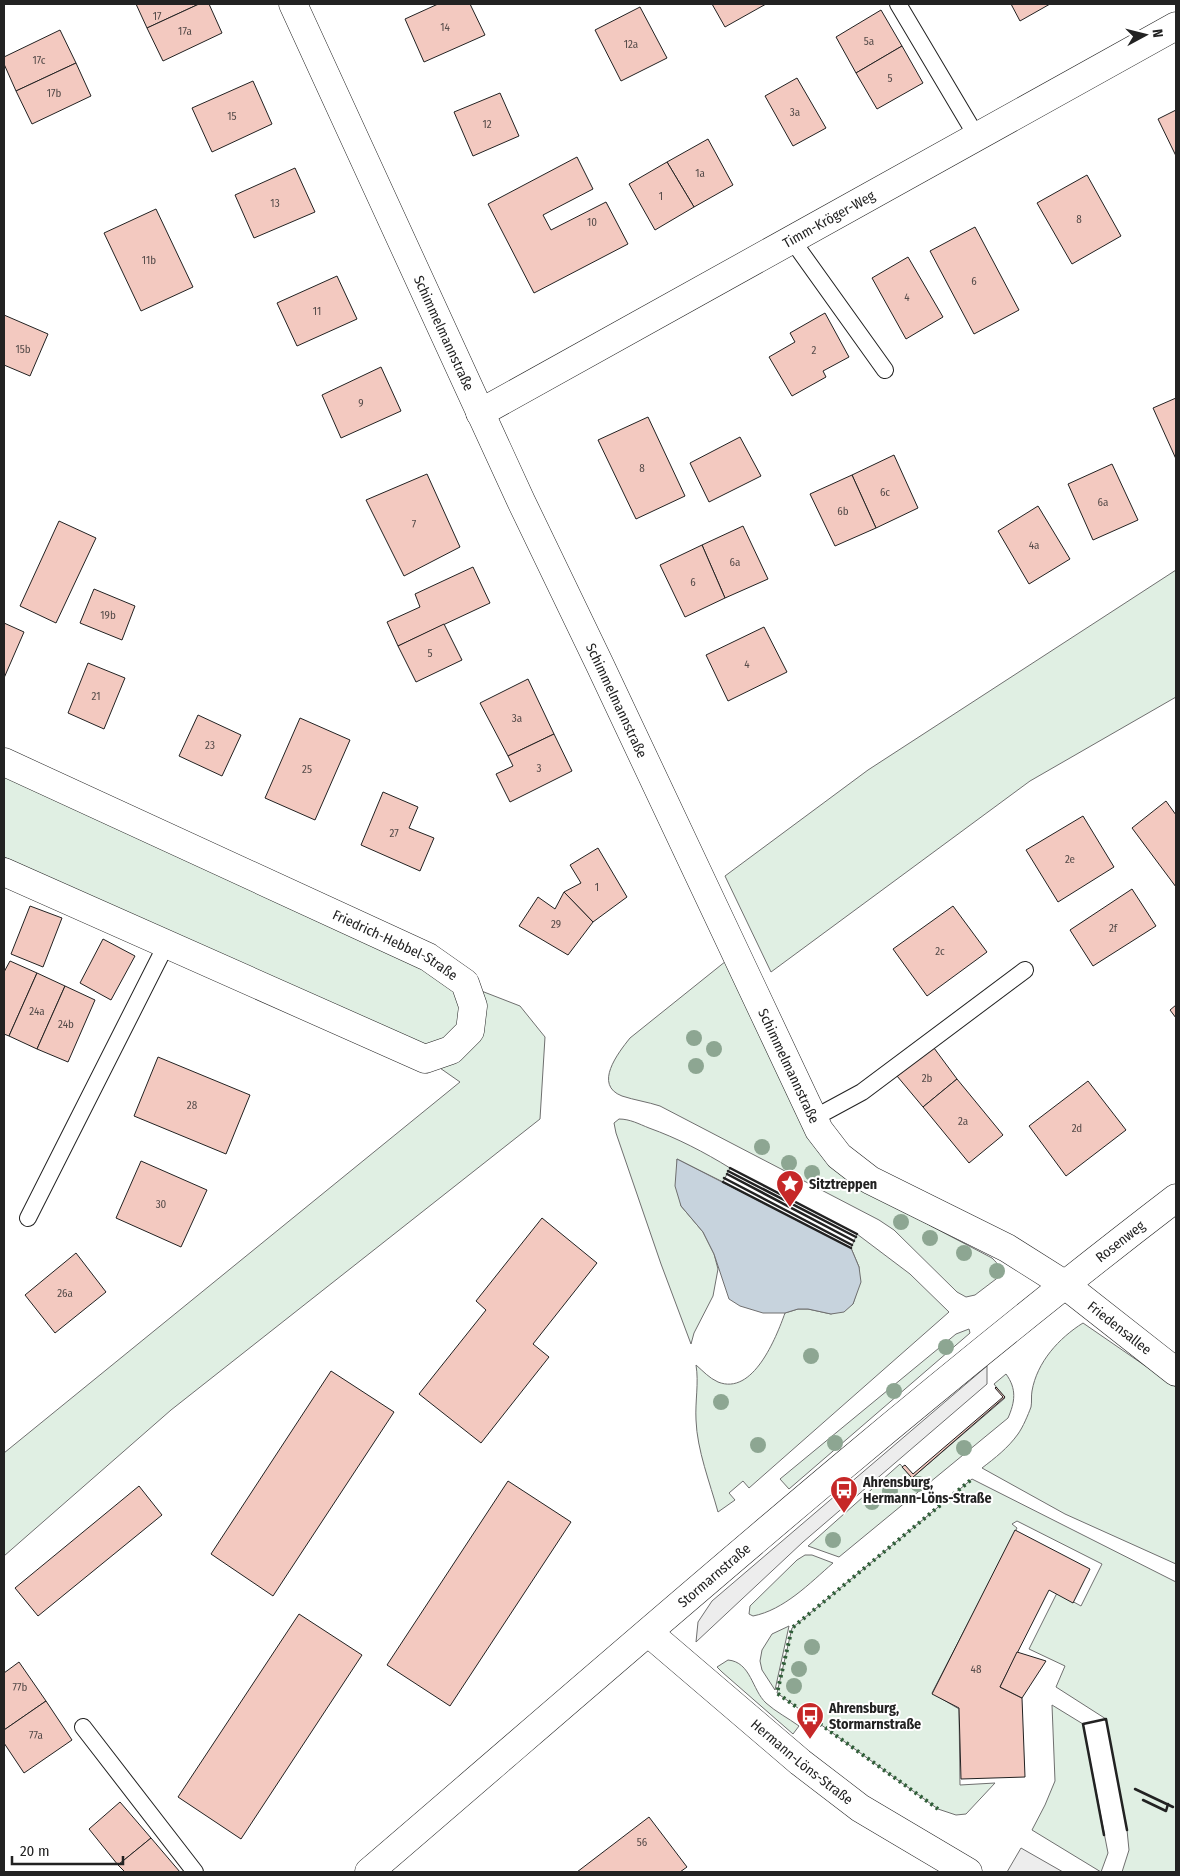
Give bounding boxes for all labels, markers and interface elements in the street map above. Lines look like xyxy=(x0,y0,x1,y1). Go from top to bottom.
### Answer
house number: 17 xyxy=(153,10,162,23)
north arrow xyxy=(1120,10,1170,60)
house number: 14 xyxy=(440,21,450,34)
house number: 17a xyxy=(178,25,192,38)
text: N xyxy=(1148,28,1166,39)
house number: 5a xyxy=(864,35,874,48)
house number: 12a xyxy=(624,38,638,51)
house number: 17c xyxy=(32,54,46,67)
house number: 5 xyxy=(887,72,893,85)
house number: 17b xyxy=(47,87,61,100)
house number: 3a xyxy=(790,106,800,119)
house number: 15 xyxy=(227,110,237,123)
house number: 12 xyxy=(482,118,492,131)
house number: 1a xyxy=(695,167,705,180)
street label: Timm-Kröger-Weg xyxy=(780,187,878,252)
house number: 1 xyxy=(659,190,663,203)
house number: 13 xyxy=(270,197,280,210)
house number: 8 xyxy=(1076,213,1082,226)
house number: 10 xyxy=(587,216,597,229)
house number: 11b xyxy=(142,254,156,267)
street label: Schimmelmannstraße xyxy=(410,273,477,394)
house number: 6 xyxy=(971,275,977,288)
house number: 4 xyxy=(904,291,910,304)
house number: 11 xyxy=(313,305,321,318)
house number: 15b xyxy=(15,343,31,356)
house number: 2 xyxy=(812,344,817,357)
house number: 9 xyxy=(358,397,364,410)
house number: 8 xyxy=(639,462,645,475)
house number: 6c xyxy=(880,486,890,499)
house number: 6a xyxy=(1098,496,1108,509)
house number: 6b xyxy=(837,505,849,518)
house number: 7 xyxy=(412,518,417,531)
house number: 4a xyxy=(1029,539,1039,552)
house number: 6a xyxy=(730,556,740,569)
house number: 6 xyxy=(690,576,696,589)
house number: 19b xyxy=(100,609,116,622)
street label: Schimmelmannstraße xyxy=(582,641,651,761)
house number: 5 xyxy=(427,647,433,660)
house number: 4 xyxy=(744,658,750,671)
house number: 21 xyxy=(92,690,100,703)
house number: 3a xyxy=(512,712,522,725)
house number: 23 xyxy=(205,739,215,752)
house number: 3 xyxy=(537,762,542,775)
house number: 25 xyxy=(302,763,312,776)
house number: 27 xyxy=(389,827,399,840)
house number: 2e xyxy=(1065,853,1075,866)
house number: 1 xyxy=(595,881,599,894)
street label: Friedrich-Hebbel-Straße xyxy=(330,906,461,984)
house number: 29 xyxy=(551,918,561,931)
house number: 2f xyxy=(1109,922,1118,935)
house number: 2c xyxy=(935,945,945,958)
house number: 24a xyxy=(29,1005,45,1018)
street label: Schimmelmannstraße xyxy=(754,1006,823,1126)
house number: 24b xyxy=(58,1018,74,1031)
house number: 2b xyxy=(922,1072,932,1085)
house number: 28 xyxy=(187,1099,198,1112)
house number: 2a xyxy=(958,1115,968,1128)
house number: 2d xyxy=(1072,1122,1082,1135)
place icon: Sitztreppen xyxy=(775,1169,805,1208)
place label: Sitztreppen xyxy=(809,1176,877,1193)
house number: 30 xyxy=(156,1198,167,1211)
street label: Rosenweg xyxy=(1092,1217,1149,1266)
house number: 26a xyxy=(57,1287,73,1300)
street label: Friedensallee xyxy=(1084,1298,1155,1359)
place label: Ahrensburg, Hermann-Löns-Straße xyxy=(862,1474,992,1507)
bus stop icon: Ahrensburg, Hermann-Löns-Straße xyxy=(829,1475,859,1514)
street label: Stormarnstraße xyxy=(675,1540,754,1611)
house number: 48 xyxy=(971,1663,982,1676)
house number: 77b xyxy=(13,1681,28,1694)
place label: Ahrensburg, Stormarnstraße xyxy=(828,1700,921,1733)
bus stop icon: Ahrensburg, Stormarnstraße xyxy=(795,1701,825,1740)
street label: Hermann-Löns-Straße xyxy=(747,1716,856,1808)
house number: 77a xyxy=(29,1729,43,1742)
scale bar xyxy=(12,1834,124,1866)
house number: 56 xyxy=(637,1836,648,1849)
text: 20 m xyxy=(20,1842,50,1860)

